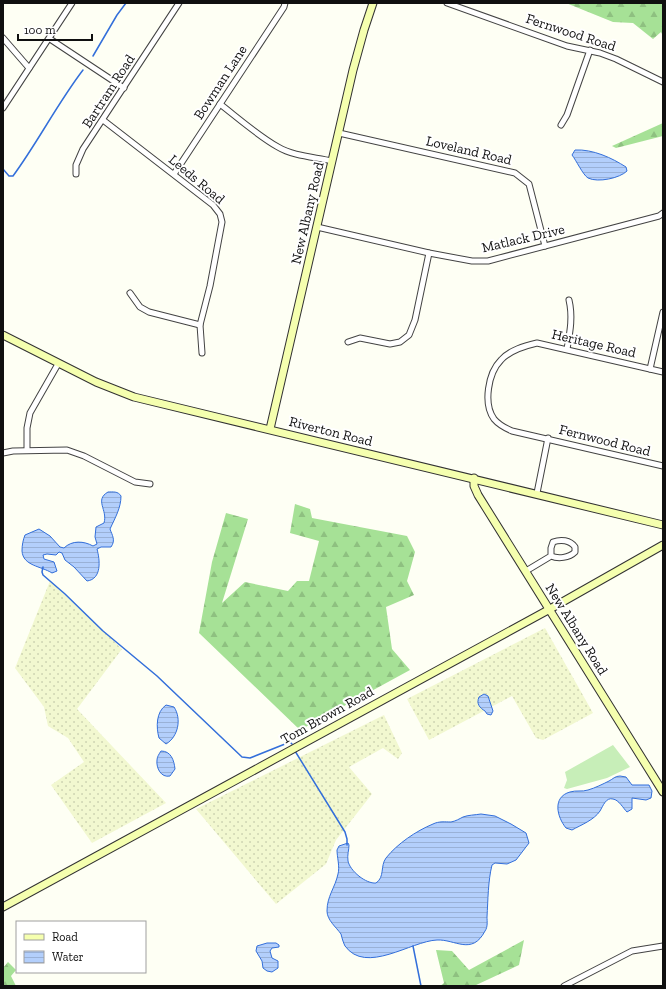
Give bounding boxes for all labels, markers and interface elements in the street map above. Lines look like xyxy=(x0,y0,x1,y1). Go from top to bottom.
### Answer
street label: Fernwood Road xyxy=(524,10,618,55)
scale bar xyxy=(18,16,92,42)
text: 100 m xyxy=(24,23,56,37)
street label: Bowman Lane xyxy=(190,42,251,123)
street label: Bartram Road xyxy=(78,51,139,131)
street label: Loveland Road xyxy=(424,132,514,169)
street label: Leeds Road xyxy=(165,151,228,208)
street label: New Albany Road xyxy=(287,160,328,266)
street label: Matlack Drive xyxy=(480,221,567,256)
street label: Heritage Road xyxy=(550,326,638,362)
street label: Riverton Road xyxy=(287,413,375,450)
street label: Fernwood Road xyxy=(557,421,653,460)
street label: New Albany Road xyxy=(542,580,612,678)
street label: Tom Brown Road xyxy=(278,683,377,748)
legend xyxy=(16,921,146,973)
text: Road xyxy=(52,930,78,944)
text: Water xyxy=(52,950,84,964)

